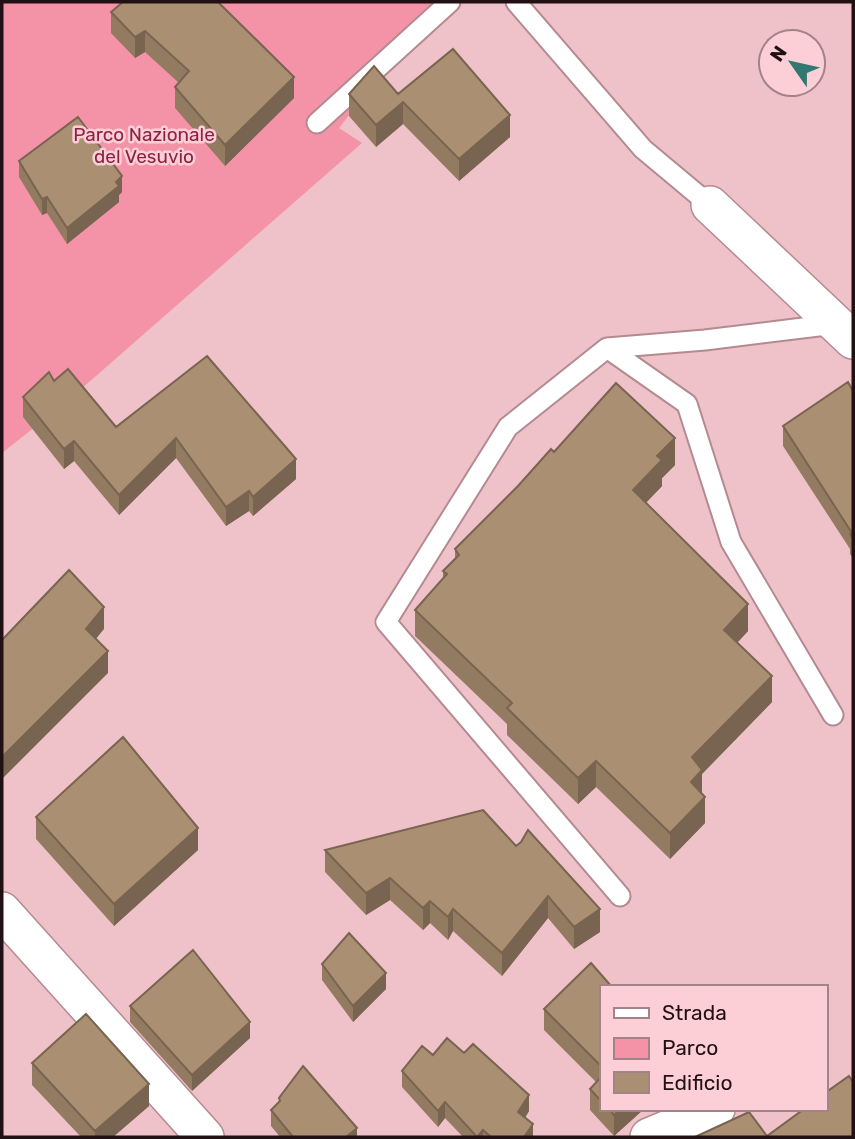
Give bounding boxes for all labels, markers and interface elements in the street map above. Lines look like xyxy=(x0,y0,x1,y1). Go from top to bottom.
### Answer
north arrow xyxy=(757,28,827,98)
text: N xyxy=(765,42,792,66)
park label: Parco Nazionale del Vesuvio xyxy=(73,123,215,168)
legend xyxy=(600,985,827,1111)
text: Strada xyxy=(662,1000,727,1025)
text: Parco xyxy=(662,1035,718,1060)
text: Edificio xyxy=(662,1070,732,1095)

